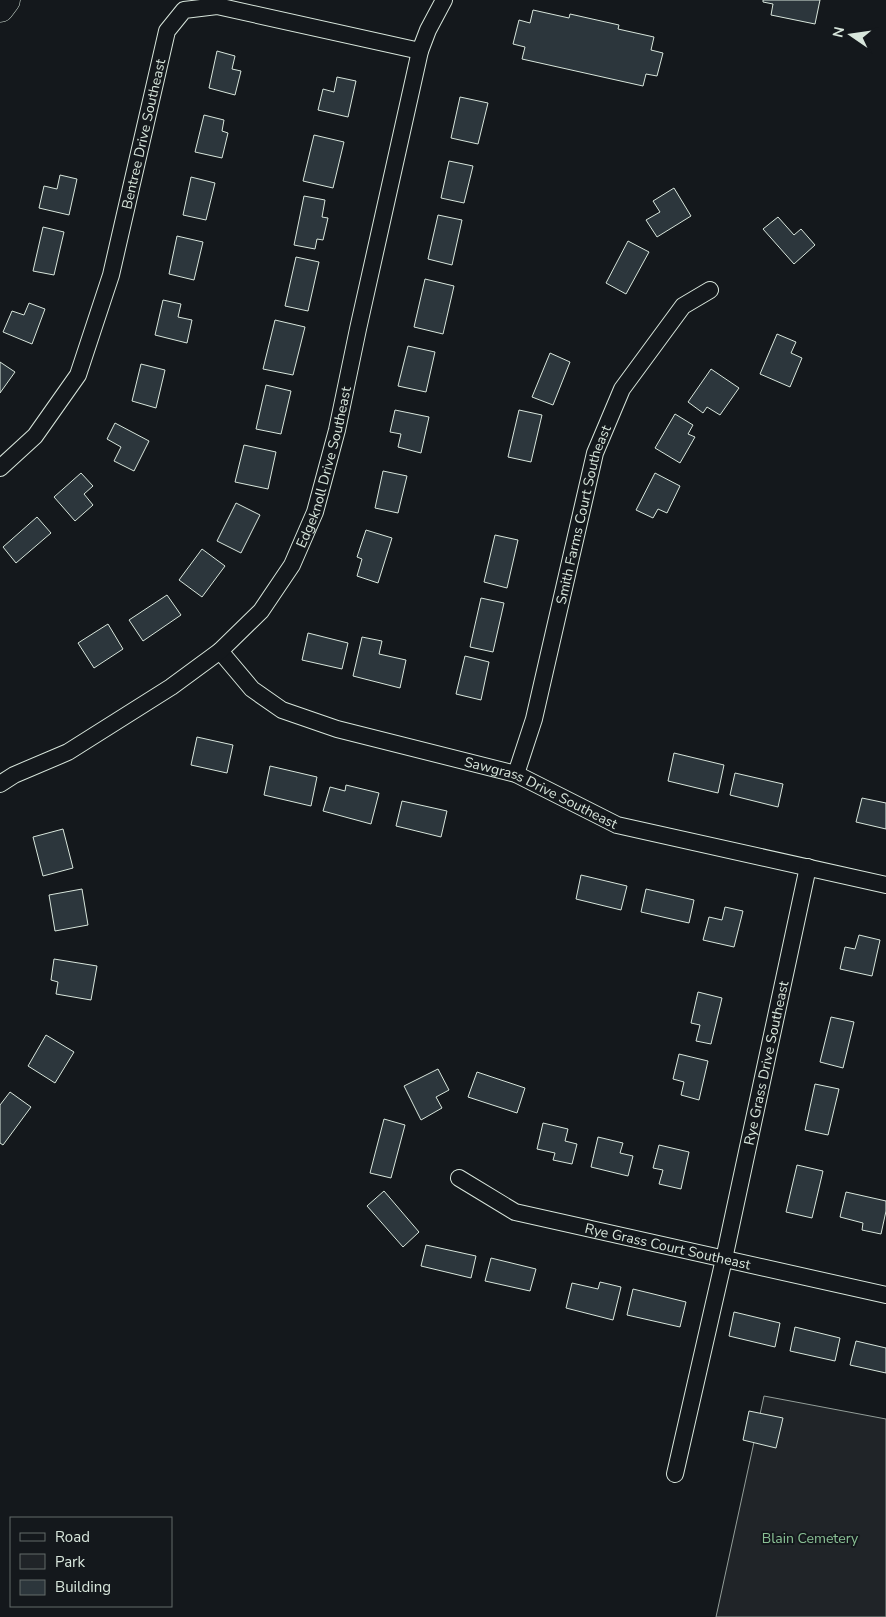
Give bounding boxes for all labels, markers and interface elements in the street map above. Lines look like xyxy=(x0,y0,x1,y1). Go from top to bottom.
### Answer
north arrow xyxy=(826,10,876,60)
text: N xyxy=(828,25,849,39)
street label: Bentree Drive Southeast xyxy=(117,57,170,211)
street label: Edgeknoll Drive Southeast xyxy=(292,385,356,551)
street label: Smith Farms Court Southeast xyxy=(552,422,616,606)
street label: Sawgrass Drive Southeast xyxy=(462,752,621,834)
street label: Rye Grass Drive Southeast xyxy=(740,979,793,1147)
street label: Rye Grass Court Southeast xyxy=(583,1219,752,1274)
legend xyxy=(10,1517,172,1607)
text: Road xyxy=(55,1527,90,1547)
park label: Blain Cemetery xyxy=(762,1529,859,1548)
text: Park xyxy=(55,1552,85,1572)
text: Building xyxy=(55,1577,111,1597)

